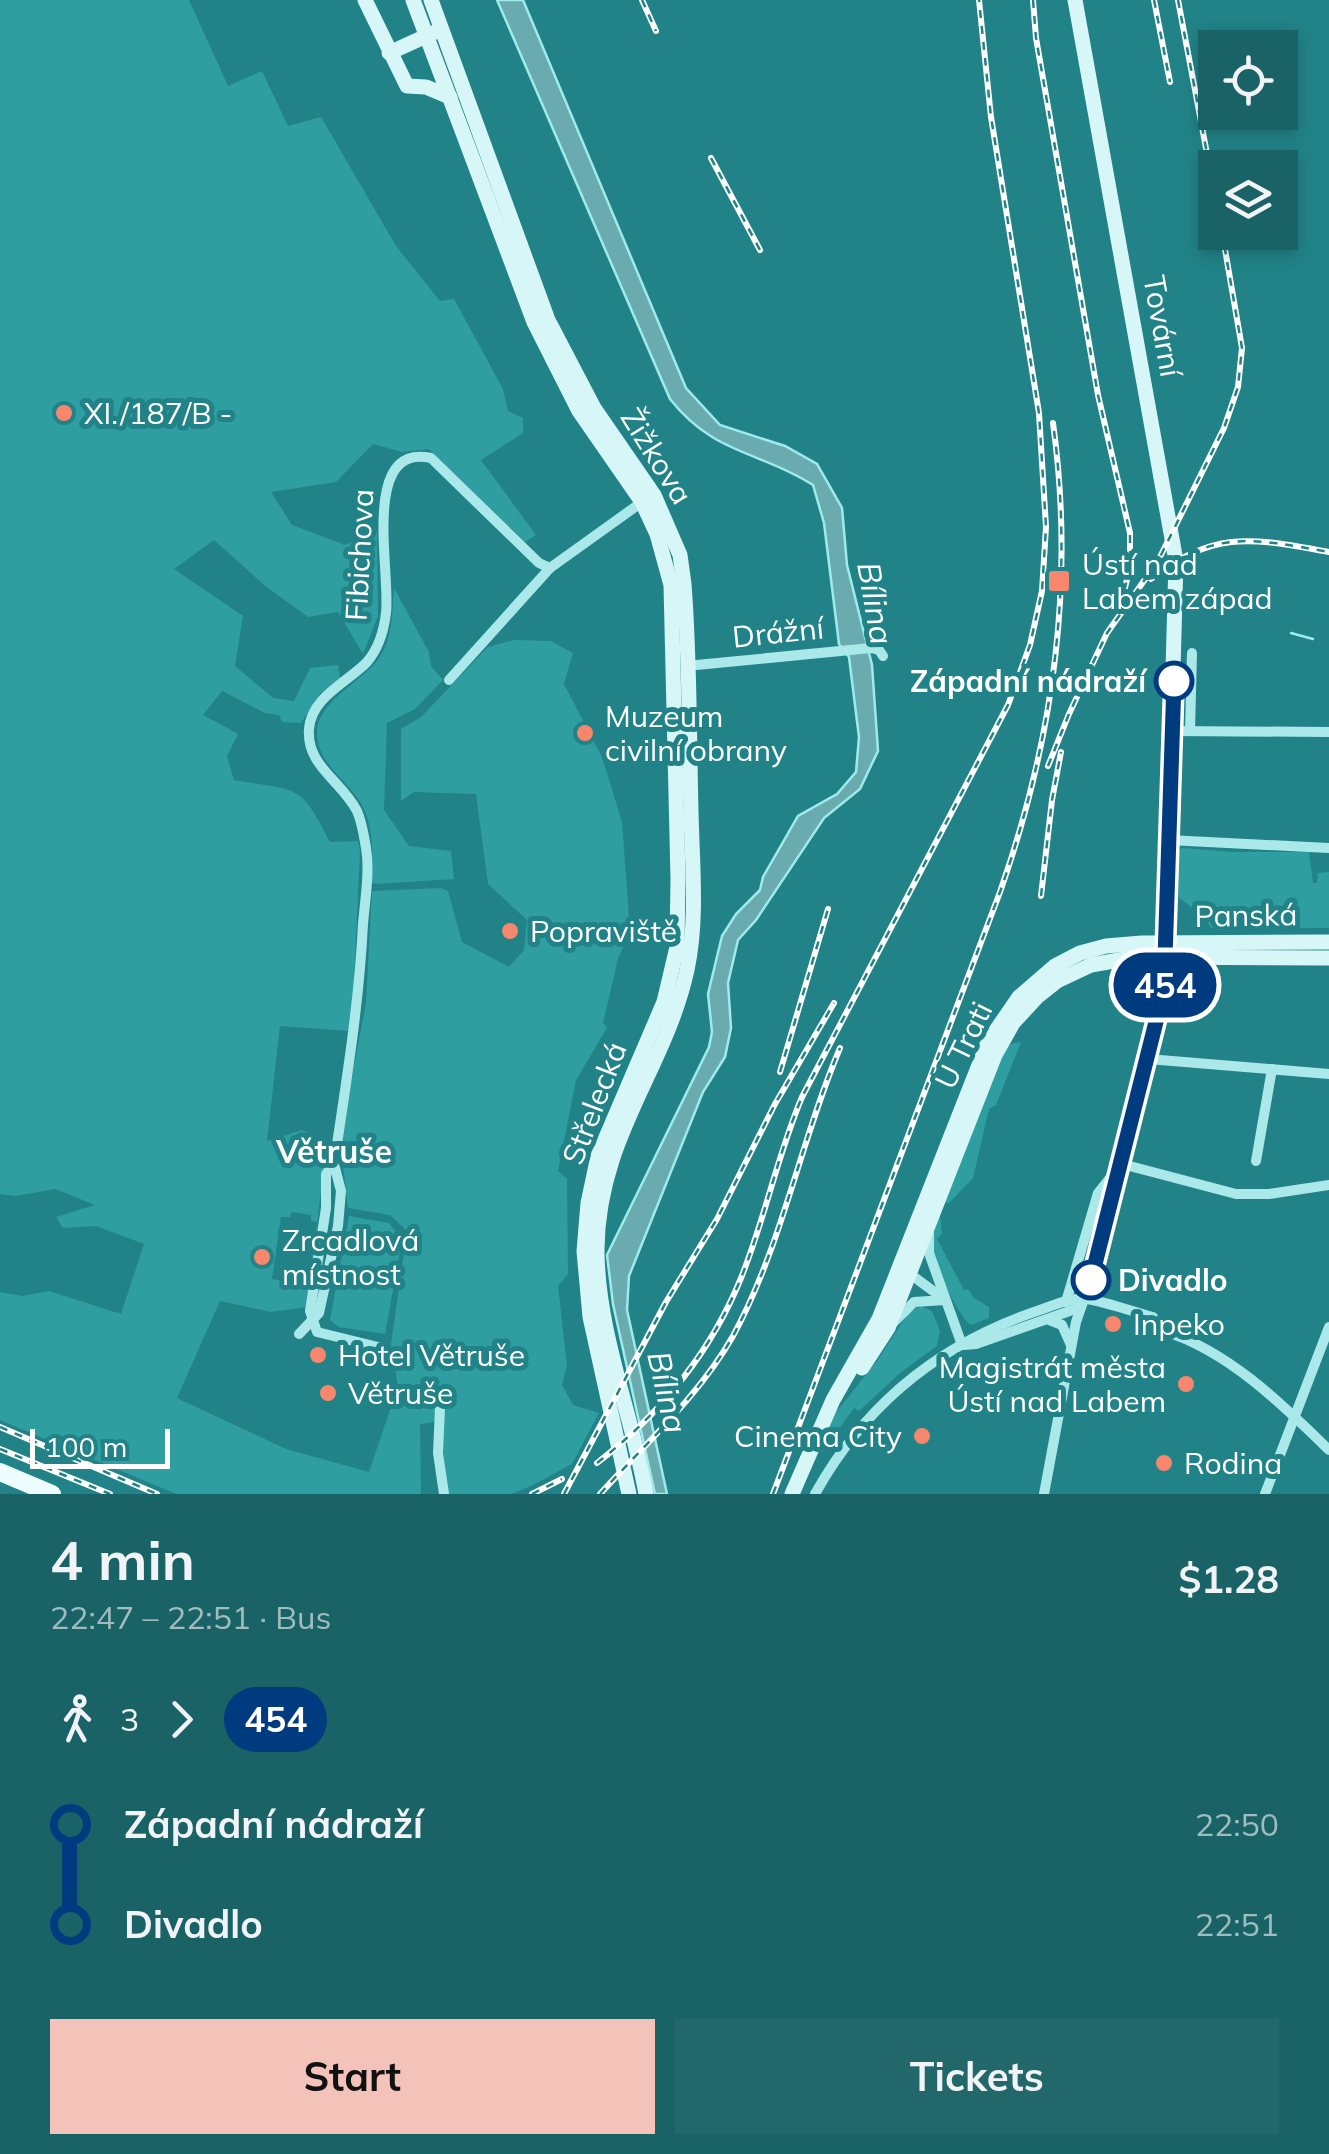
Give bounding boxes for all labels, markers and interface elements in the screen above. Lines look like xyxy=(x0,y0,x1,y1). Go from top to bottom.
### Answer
map controls xyxy=(1198,30,1298,250)
button: locate xyxy=(1198,30,1298,130)
button: layers xyxy=(1198,150,1298,250)
street label: Tovární xyxy=(1135,272,1191,381)
place label: XI./187/B - xyxy=(84,394,232,432)
street label: Žižkova xyxy=(613,401,701,511)
marker: XI./187/B - xyxy=(53,402,75,424)
street label: Fibichova xyxy=(337,488,381,622)
place label: Ústí nad Labem západ xyxy=(1082,545,1272,617)
water label: Bílina xyxy=(849,559,903,647)
marker: Ústí nad Labem západ xyxy=(1046,568,1072,594)
street label: Drážní xyxy=(730,608,827,656)
place label: Západní nádraží xyxy=(910,662,1148,700)
marker: Západní nádraží xyxy=(1155,662,1193,700)
place label: Muzeum civilní obrany xyxy=(605,697,787,769)
marker: Muzeum civilní obrany xyxy=(574,722,596,744)
street label: Panská xyxy=(1194,895,1298,935)
place label: Popraviště xyxy=(530,912,677,950)
marker: Popraviště xyxy=(499,920,521,942)
line badge: 454 xyxy=(1108,952,1222,1018)
text: 454 xyxy=(1133,963,1197,1007)
street label: U Trati xyxy=(926,995,1000,1095)
street label: Střelecká xyxy=(553,1036,635,1170)
district label: Větruše xyxy=(275,1131,392,1171)
place label: Zrcadlová místnost xyxy=(282,1221,419,1293)
marker: Zrcadlová místnost xyxy=(251,1246,273,1268)
marker: Divadlo xyxy=(1072,1261,1110,1299)
place label: Divadlo xyxy=(1118,1261,1228,1299)
place label: Inpeko xyxy=(1133,1305,1225,1343)
marker: Inpeko xyxy=(1102,1313,1124,1335)
place label: Hotel Větruše xyxy=(338,1336,525,1374)
marker: Hotel Větruše xyxy=(307,1344,329,1366)
water label: Bílina xyxy=(639,1347,697,1437)
place label: Magistrát města Ústí nad Labem xyxy=(939,1348,1166,1420)
marker: Magistrát města Ústí nad Labem xyxy=(1175,1373,1197,1395)
place label: Větruše xyxy=(348,1374,453,1412)
marker: Větruše xyxy=(317,1382,339,1404)
place label: Cinema City xyxy=(734,1417,902,1455)
scale bar xyxy=(30,1424,170,1468)
marker: Cinema City xyxy=(911,1425,933,1447)
text: 100 m xyxy=(45,1429,127,1464)
place label: Rodina xyxy=(1184,1444,1282,1482)
marker: Rodina xyxy=(1153,1452,1175,1474)
text: 4 min xyxy=(50,1525,195,1594)
text: $1.28 xyxy=(1178,1555,1279,1603)
text: 22:47 – 22:51 · Bus xyxy=(50,1597,331,1637)
icon: walk xyxy=(50,1692,105,1747)
icon: forward xyxy=(154,1692,209,1747)
text: 454 xyxy=(244,1697,307,1741)
text: 3 xyxy=(120,1699,139,1739)
text: Západní nádraží xyxy=(124,1800,423,1848)
text: 22:50 xyxy=(1195,1804,1279,1844)
text: Divadlo xyxy=(124,1900,263,1948)
text: 22:51 xyxy=(1195,1904,1279,1944)
button: Start xyxy=(50,2019,655,2134)
button: Tickets xyxy=(675,2019,1279,2134)

